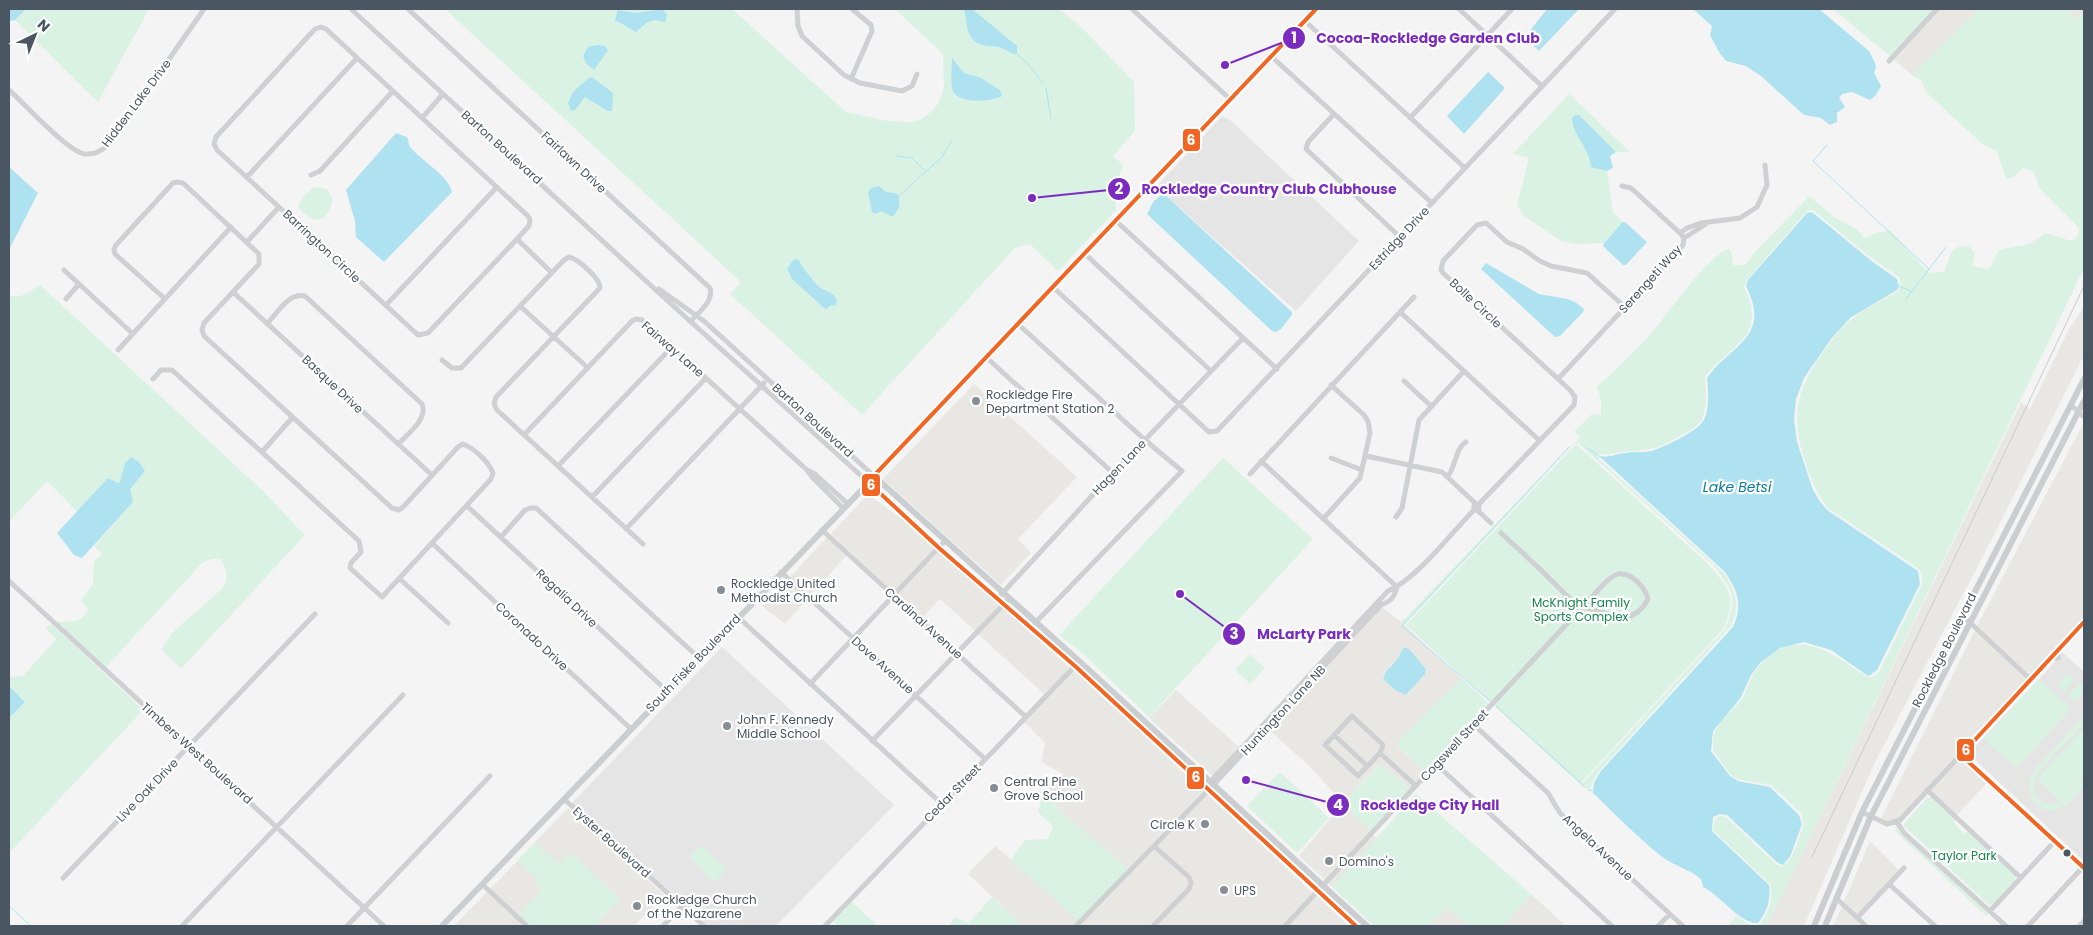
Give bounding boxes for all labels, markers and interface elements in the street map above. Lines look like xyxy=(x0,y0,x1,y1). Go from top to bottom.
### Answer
north arrow xyxy=(10,10,60,60)
text: N xyxy=(33,15,55,36)
callout: Cocoa-Rockledge Garden Club xyxy=(1281,23,1550,52)
text: 1 xyxy=(1291,27,1297,48)
text: Cocoa-Rockledge Garden Club xyxy=(1316,28,1540,48)
street label: Hidden Lake Drive xyxy=(97,56,175,150)
street label: Barton Boulevard xyxy=(458,106,546,188)
street label: Fairlawn Drive xyxy=(538,127,610,197)
line badge: 6 xyxy=(1182,128,1201,152)
text: 6 xyxy=(1187,130,1196,150)
callout: Rockledge Country Club Clubhouse xyxy=(1106,174,1406,203)
text: 2 xyxy=(1115,178,1124,199)
text: Rockledge Country Club Clubhouse xyxy=(1141,179,1397,199)
street label: Estridge Drive xyxy=(1365,203,1433,273)
street label: Barrington Circle xyxy=(279,206,365,286)
street label: Serengeti Way xyxy=(1615,241,1685,317)
street label: Bolle Circle xyxy=(1446,274,1506,332)
street label: Fairway Lane xyxy=(638,317,708,381)
street label: Basque Drive xyxy=(299,351,367,417)
street label: Barton Boulevard xyxy=(769,379,857,461)
place label: Rockledge Fire Department Station 2 xyxy=(986,386,1114,417)
marker: Rockledge Fire Department Station 2 xyxy=(970,395,982,407)
street label: Hagen Lane xyxy=(1088,435,1150,499)
line badge: 6 xyxy=(861,473,881,497)
text: 6 xyxy=(867,475,876,495)
water label: Lake Betsi xyxy=(1703,477,1772,497)
street label: Regalia Drive xyxy=(533,565,601,631)
place label: Rockledge United Methodist Church xyxy=(731,575,837,606)
street label: Cardinal Avenue xyxy=(881,583,967,663)
marker: Rockledge United Methodist Church xyxy=(715,584,727,596)
street label: Rockledge Boulevard xyxy=(1908,590,1980,710)
park label: McKnight Family Sports Complex xyxy=(1532,594,1630,625)
street label: Coronado Drive xyxy=(492,598,572,674)
street label: South Fiske Boulevard xyxy=(642,610,744,716)
callout: McLarty Park xyxy=(1222,619,1361,648)
text: 3 xyxy=(1229,623,1239,644)
text: McLarty Park xyxy=(1257,624,1351,644)
street label: Dove Avenue xyxy=(848,632,918,698)
street label: Huntington Lane NB xyxy=(1237,661,1329,759)
street label: Timbers West Boulevard xyxy=(137,698,257,808)
street label: Cogswell Street xyxy=(1416,705,1492,785)
place label: John F. Kennedy Middle School xyxy=(737,711,834,742)
marker: John F. Kennedy Middle School xyxy=(721,720,733,732)
line badge: 6 xyxy=(1956,738,1975,762)
text: 6 xyxy=(1962,740,1971,760)
street label: Live Oak Drive xyxy=(112,754,182,826)
street label: Cedar Street xyxy=(920,760,984,826)
line badge: 6 xyxy=(1186,766,1205,790)
text: 6 xyxy=(1192,767,1201,787)
place label: Central Pine Grove School xyxy=(1004,773,1083,804)
marker: Central Pine Grove School xyxy=(988,782,1000,794)
callout: Rockledge City Hall xyxy=(1325,790,1509,819)
text: 4 xyxy=(1333,794,1343,815)
text: Rockledge City Hall xyxy=(1361,795,1499,815)
street label: Eyster Boulevard xyxy=(569,802,655,882)
street label: Angela Avenue xyxy=(1559,810,1637,884)
place label: Circle K xyxy=(1150,816,1195,833)
marker: Circle K xyxy=(1199,818,1211,830)
park label: Taylor Park xyxy=(1931,847,1998,864)
unlabelled marker xyxy=(2062,848,2072,858)
place label: Domino's xyxy=(1339,853,1394,870)
marker: Domino's xyxy=(1323,855,1335,867)
place label: UPS xyxy=(1234,882,1256,899)
marker: UPS xyxy=(1218,884,1230,896)
place label: Rockledge Church of the Nazarene xyxy=(647,891,757,922)
marker: Rockledge Church of the Nazarene xyxy=(631,900,643,912)

